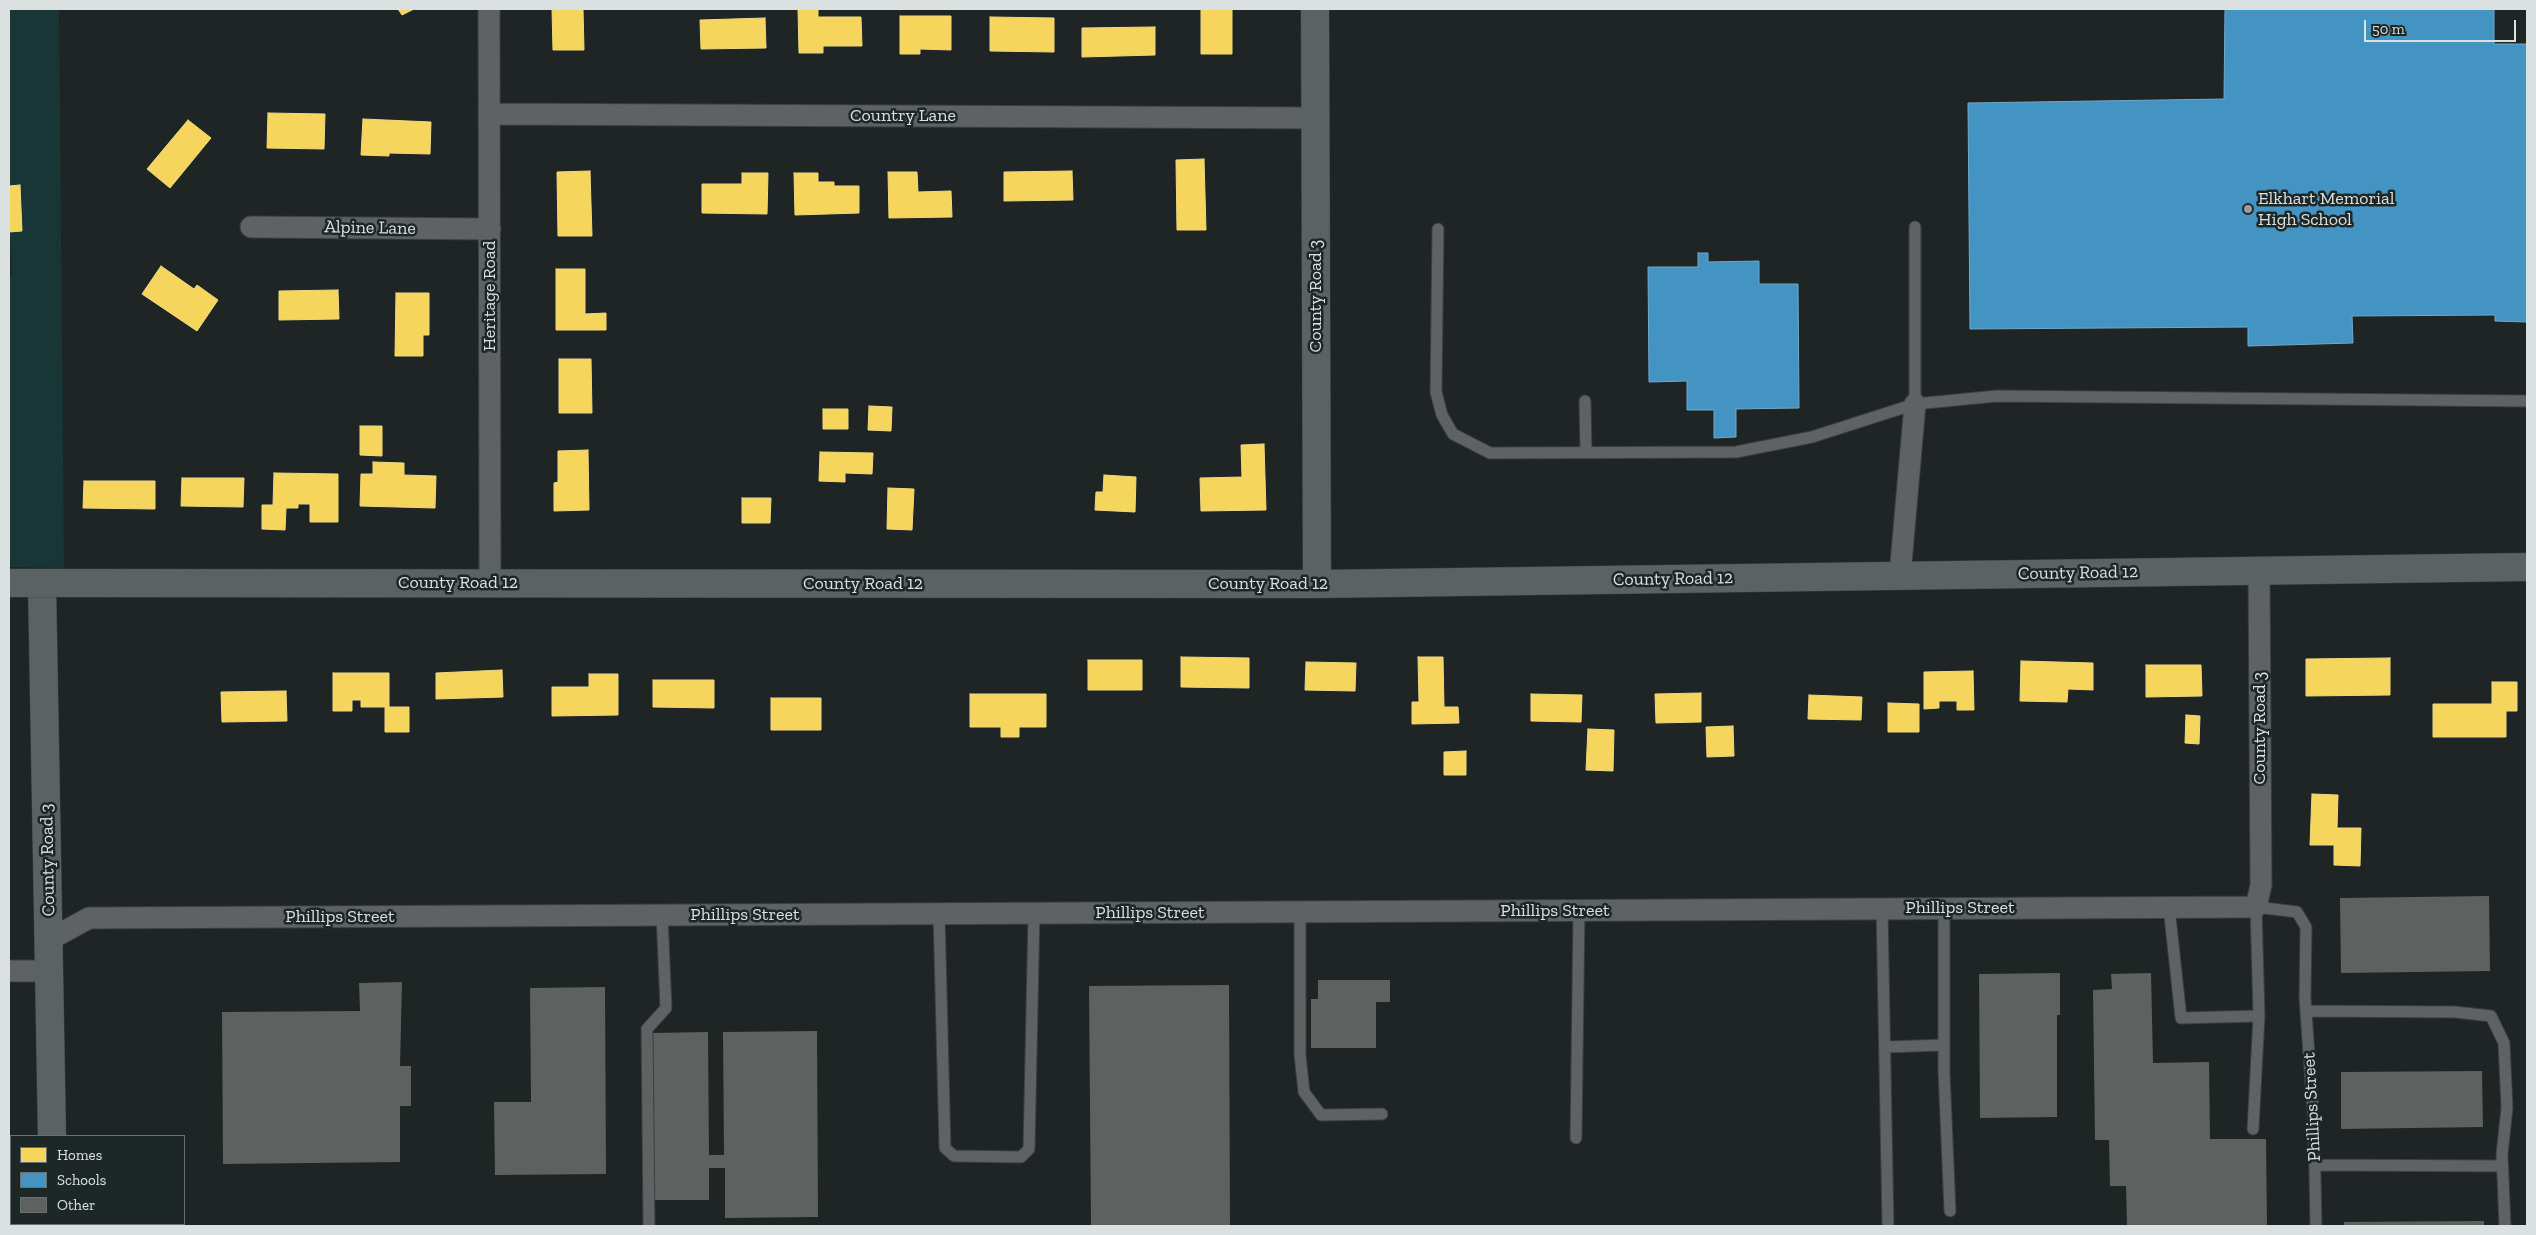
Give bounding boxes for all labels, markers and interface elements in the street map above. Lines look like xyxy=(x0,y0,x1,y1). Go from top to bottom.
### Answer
scale bar xyxy=(2366,10,2518,42)
text: 50 m xyxy=(2372,20,2405,38)
street label: Country Lane xyxy=(850,105,956,127)
place label: Elkhart Memorial High School xyxy=(2258,188,2395,230)
marker: Elkhart Memorial High School xyxy=(2242,203,2254,215)
street label: Alpine Lane xyxy=(324,216,416,240)
street label: County Road 3 xyxy=(1305,240,1327,352)
street label: Heritage Road xyxy=(479,241,501,351)
street label: County Road 12 xyxy=(2018,561,2138,585)
street label: County Road 12 xyxy=(1613,567,1733,591)
street label: County Road 12 xyxy=(398,572,518,594)
street label: County Road 12 xyxy=(803,573,923,595)
street label: County Road 12 xyxy=(1208,573,1328,595)
street label: County Road 3 xyxy=(2249,672,2271,784)
street label: County Road 3 xyxy=(36,803,60,917)
street label: Phillips Street xyxy=(1905,897,2015,919)
street label: Phillips Street xyxy=(1500,900,1610,922)
street label: Phillips Street xyxy=(1095,902,1205,924)
street label: Phillips Street xyxy=(690,904,800,926)
street label: Phillips Street xyxy=(285,906,395,928)
street label: Phillips Street xyxy=(2298,1052,2326,1162)
legend xyxy=(10,1135,185,1225)
text: Homes xyxy=(57,1146,102,1164)
text: Schools xyxy=(57,1171,106,1189)
text: Other xyxy=(57,1196,95,1214)

